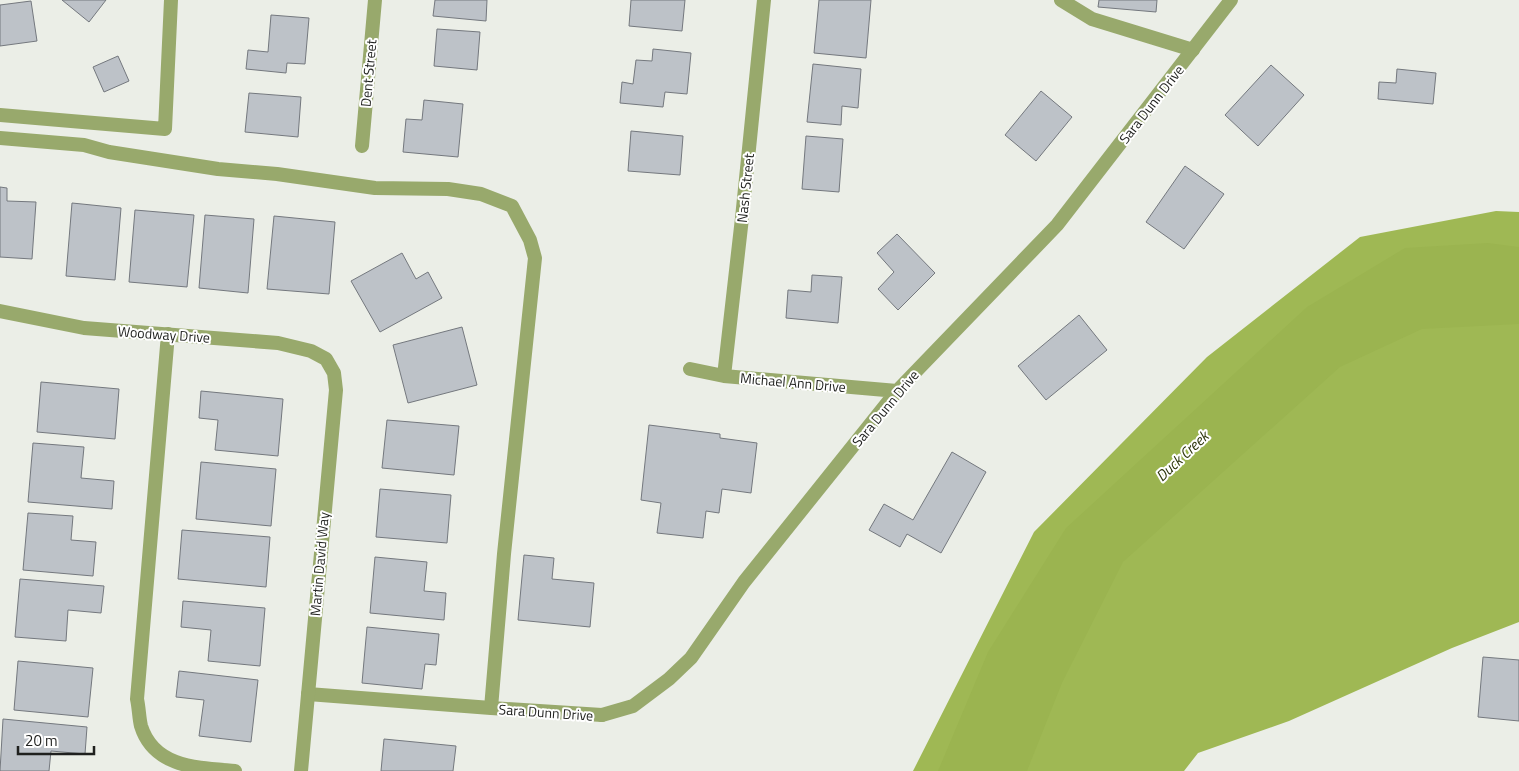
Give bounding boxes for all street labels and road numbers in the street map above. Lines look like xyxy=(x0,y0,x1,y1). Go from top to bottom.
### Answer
street label: Dent Street xyxy=(355,38,381,108)
street label: Sara Dunn Drive xyxy=(1114,60,1188,148)
street label: Nash Street xyxy=(731,152,759,224)
street label: Woodway Drive xyxy=(117,320,211,348)
street label: Sara Dunn Drive xyxy=(847,365,923,451)
street label: Michael Ann Drive xyxy=(739,367,847,397)
street label: Martin David Way xyxy=(304,511,334,617)
street label: Sara Dunn Drive xyxy=(498,698,594,726)

